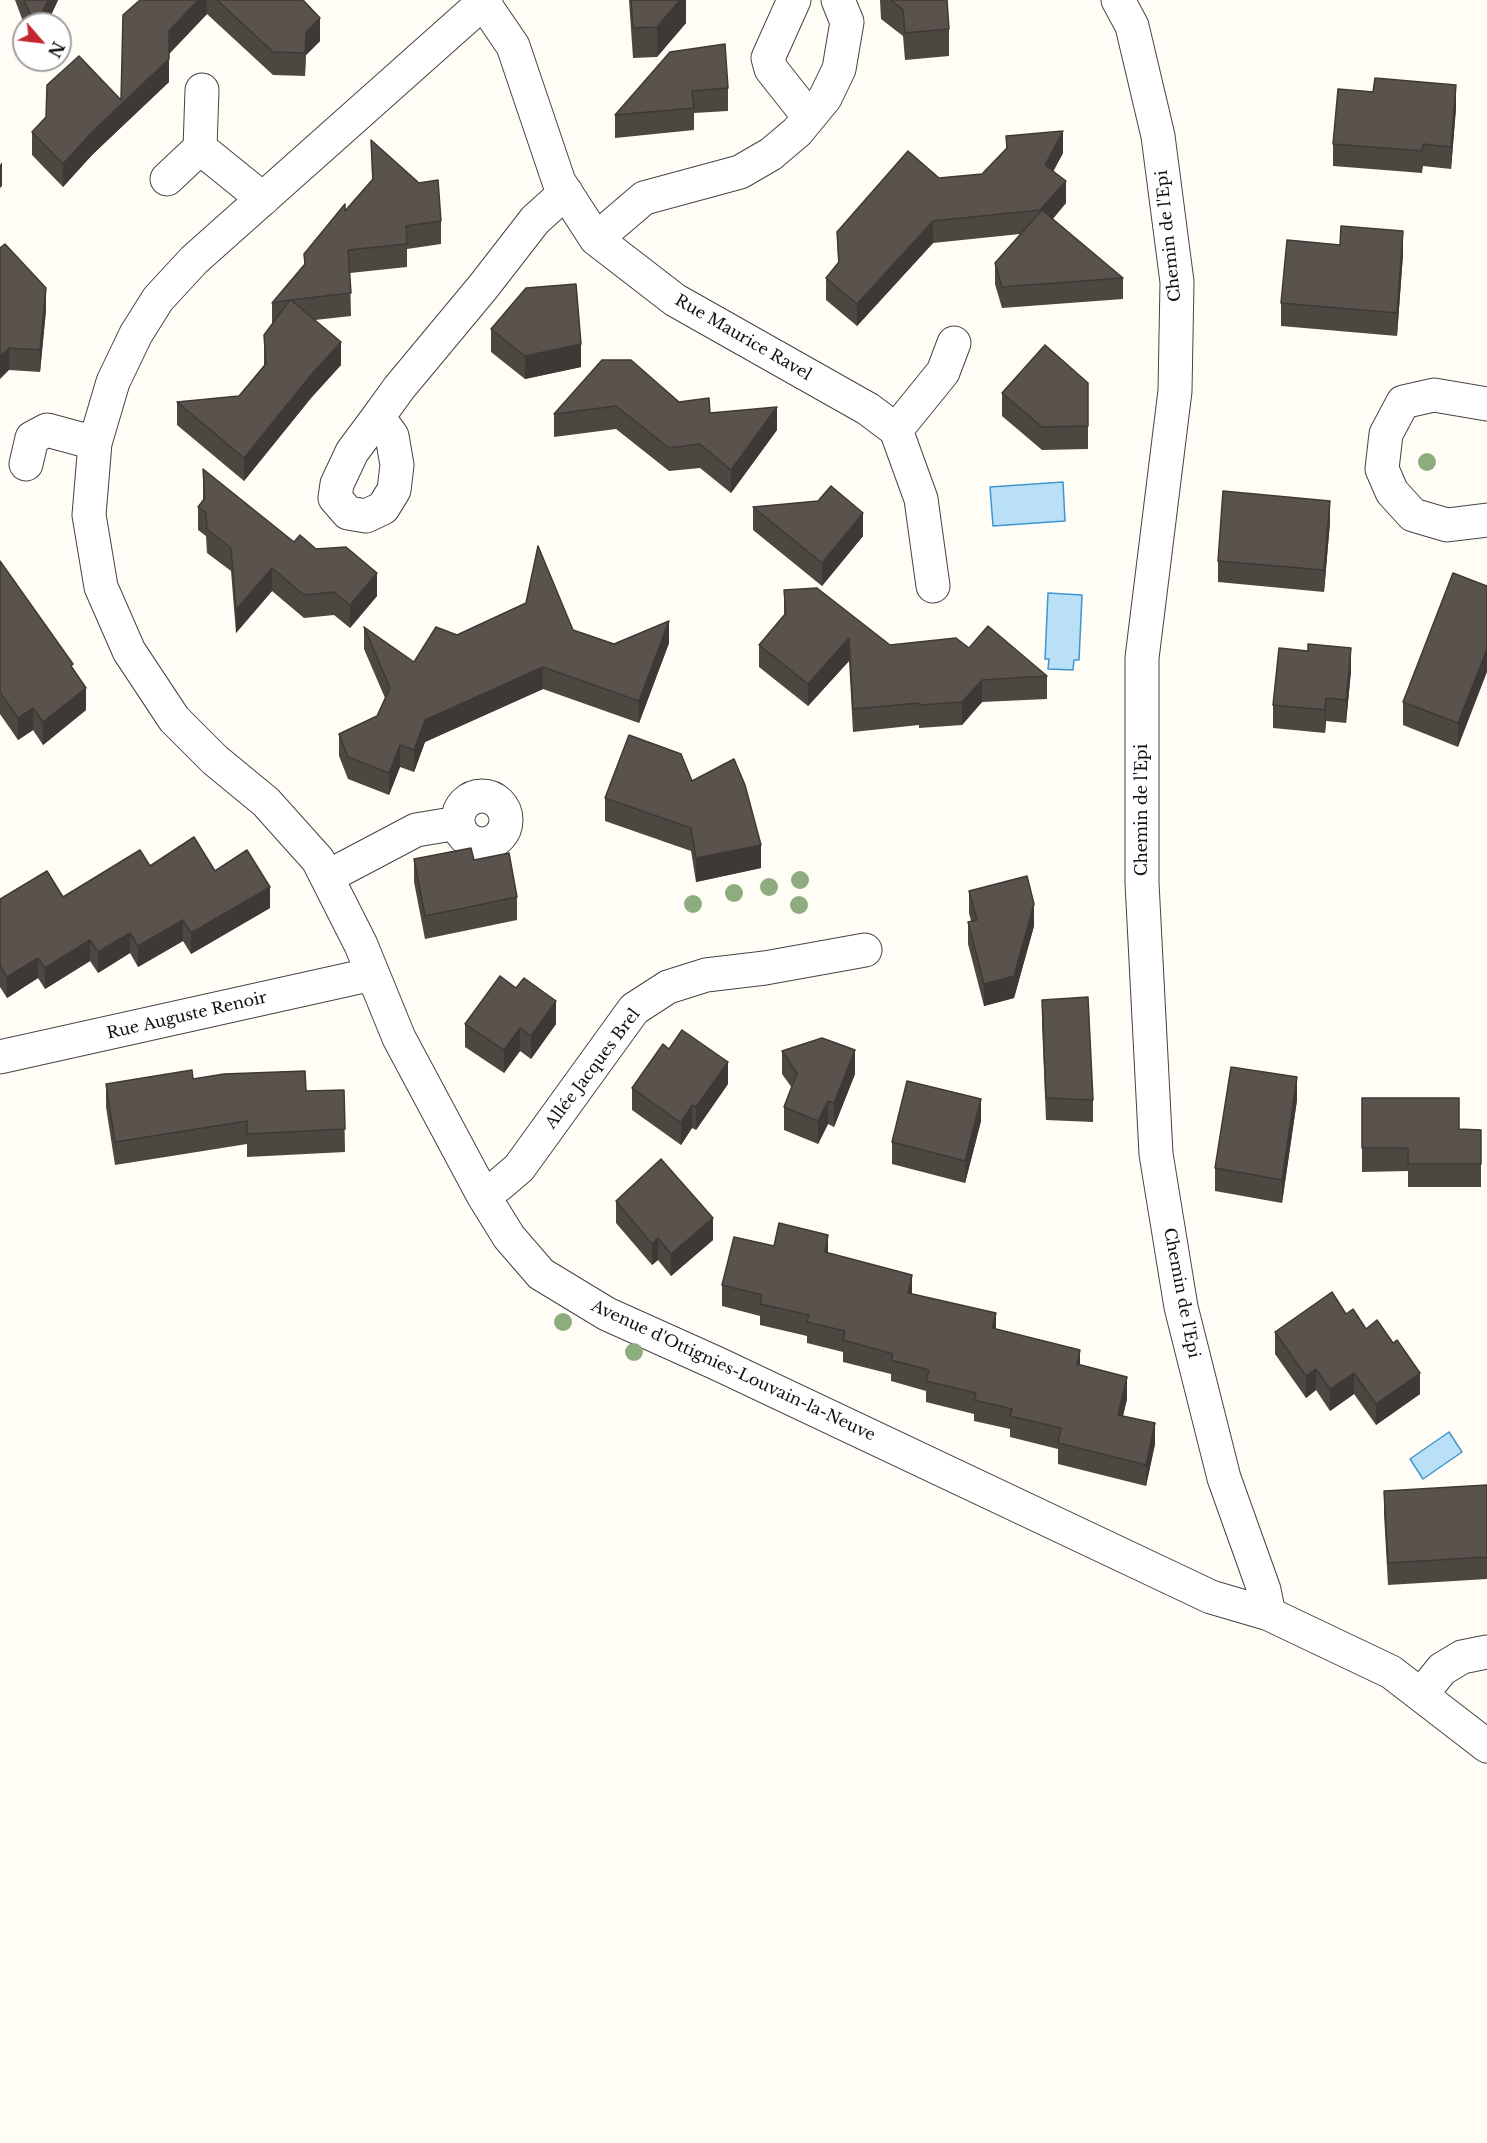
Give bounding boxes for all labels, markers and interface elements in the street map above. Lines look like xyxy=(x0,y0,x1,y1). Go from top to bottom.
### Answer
north arrow xyxy=(12,12,72,72)
text: N xyxy=(44,38,68,61)
street label: Chemin de l'Epi xyxy=(1153,169,1185,303)
street label: Rue Maurice Ravel xyxy=(671,291,815,385)
street label: Chemin de l'Epi xyxy=(1132,744,1152,876)
street label: Rue Auguste Renoir xyxy=(105,988,269,1044)
street label: Allée Jacques Brel xyxy=(542,1005,644,1133)
street label: Chemin de l'Epi xyxy=(1159,1226,1203,1360)
street label: Avenue d'Ottignies-Louvain-la-Neuve xyxy=(588,1297,878,1445)

